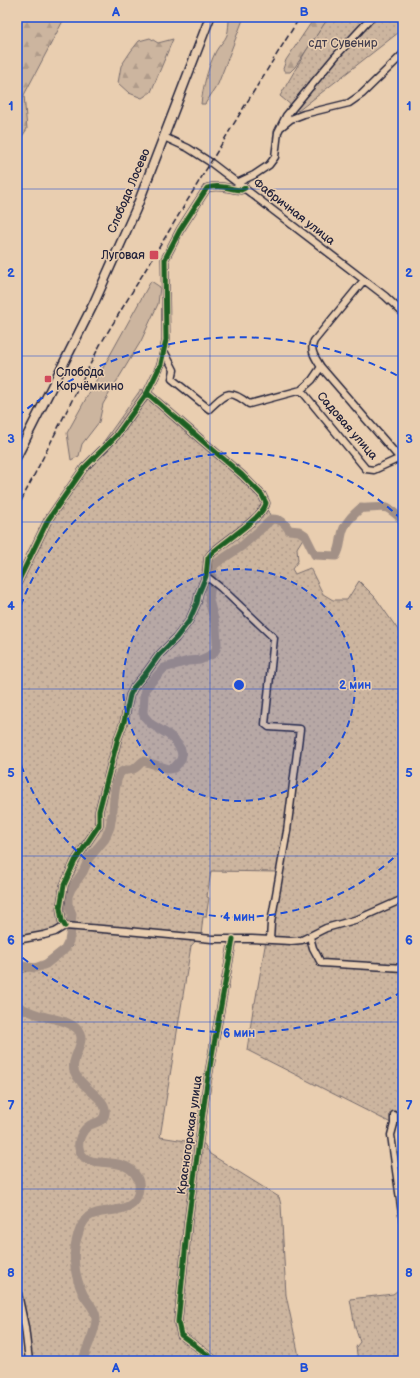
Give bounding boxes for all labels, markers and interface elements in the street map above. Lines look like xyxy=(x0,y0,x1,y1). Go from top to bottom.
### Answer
text: A xyxy=(111,4,120,20)
text: B xyxy=(299,4,309,20)
park label: сдт Сувенир xyxy=(309,36,378,51)
text: 1 xyxy=(8,98,14,114)
text: 1 xyxy=(406,98,412,114)
street label: Слобода Лосево xyxy=(104,146,154,236)
street label: Фабричная улица xyxy=(250,175,338,249)
place label: Луговая xyxy=(100,248,145,263)
marker: Луговая xyxy=(148,249,160,261)
text: 2 xyxy=(7,265,15,281)
text: 2 xyxy=(405,265,413,281)
place label: Слобода Корчёмкино xyxy=(56,365,124,394)
marker: Слобода Корчёмкино xyxy=(43,374,53,384)
street label: Садовая улица xyxy=(313,389,381,463)
text: 3 xyxy=(7,431,15,447)
text: 3 xyxy=(405,431,413,447)
text: 4 xyxy=(7,598,15,614)
text: 4 xyxy=(405,598,413,614)
centre of rings xyxy=(232,678,246,692)
text: 2 мин xyxy=(339,678,371,693)
text: 5 xyxy=(7,765,15,781)
text: 5 xyxy=(405,765,413,781)
text: 4 мин xyxy=(223,910,255,925)
text: 6 xyxy=(7,932,15,948)
text: 6 xyxy=(405,932,413,948)
text: 6 мин xyxy=(223,1026,255,1041)
street label: Красногорская улица xyxy=(174,1074,206,1196)
text: 7 xyxy=(7,1098,15,1114)
text: 7 xyxy=(405,1098,413,1114)
text: 8 xyxy=(7,1265,15,1281)
text: 8 xyxy=(405,1265,413,1281)
text: A xyxy=(111,1360,120,1376)
text: B xyxy=(299,1360,309,1376)

